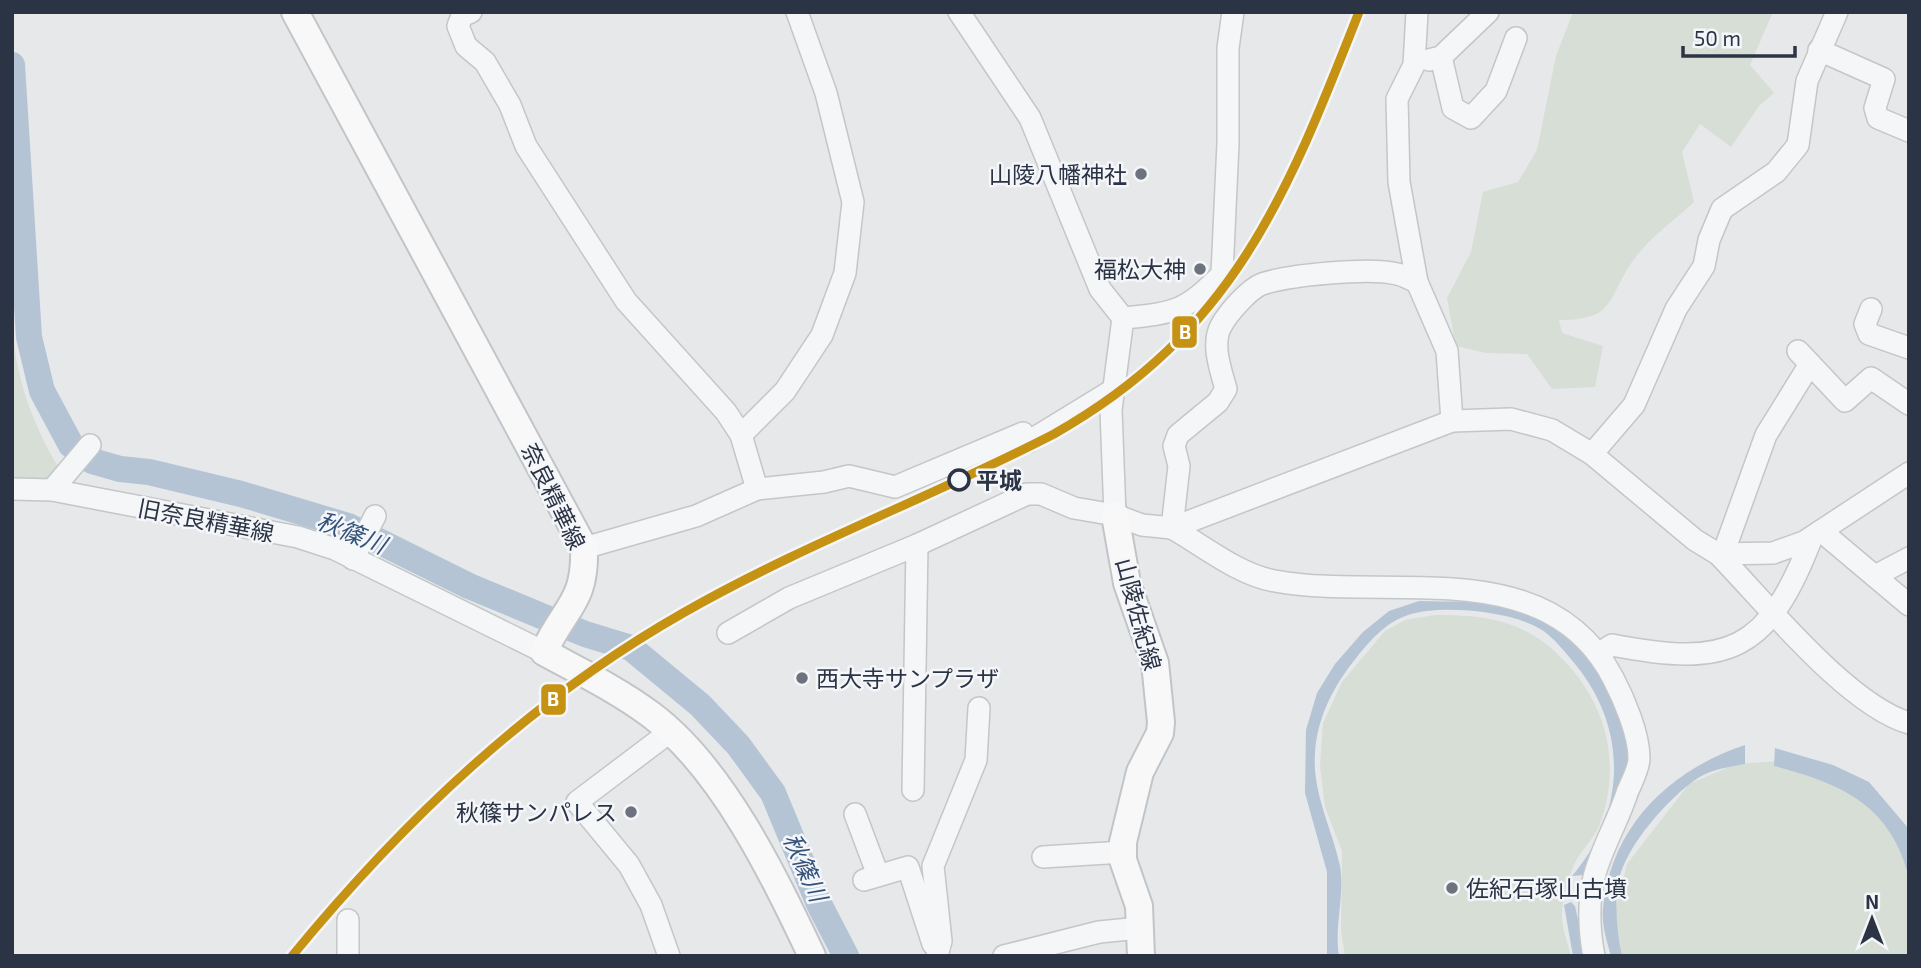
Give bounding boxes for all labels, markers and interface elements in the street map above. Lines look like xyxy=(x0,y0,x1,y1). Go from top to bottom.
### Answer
scale bar xyxy=(1683,14,1795,58)
text: 50 m xyxy=(1694,25,1741,50)
place label: 山陵八幡神社 xyxy=(989,160,1127,188)
marker: 山陵八幡神社 xyxy=(1133,166,1149,182)
place label: 福松大神 xyxy=(1094,255,1186,283)
marker: 福松大神 xyxy=(1192,261,1208,277)
line badge: B xyxy=(1171,315,1198,349)
text: B xyxy=(1179,320,1191,343)
street label: 奈良精華線 xyxy=(516,438,592,554)
place label: 平城 xyxy=(976,466,1022,494)
marker: 平城 xyxy=(948,469,970,491)
street label: 旧奈良精華線 xyxy=(136,493,276,547)
water label: 秋篠川 xyxy=(313,505,394,560)
street label: 山陵佐紀線 xyxy=(1111,555,1167,673)
place label: 西大寺サンプラザ xyxy=(816,664,999,692)
marker: 西大寺サンプラザ xyxy=(794,670,810,686)
line badge: B xyxy=(540,683,567,716)
text: B xyxy=(547,687,559,710)
place label: 秋篠サンパレス xyxy=(456,798,617,826)
marker: 秋篠サンパレス xyxy=(623,804,639,820)
water label: 秋篠川 xyxy=(778,828,835,909)
place label: 佐紀石塚山古墳 xyxy=(1466,874,1627,902)
marker: 佐紀石塚山古墳 xyxy=(1444,880,1460,896)
north arrow xyxy=(1837,884,1907,954)
text: N xyxy=(1865,890,1879,913)

